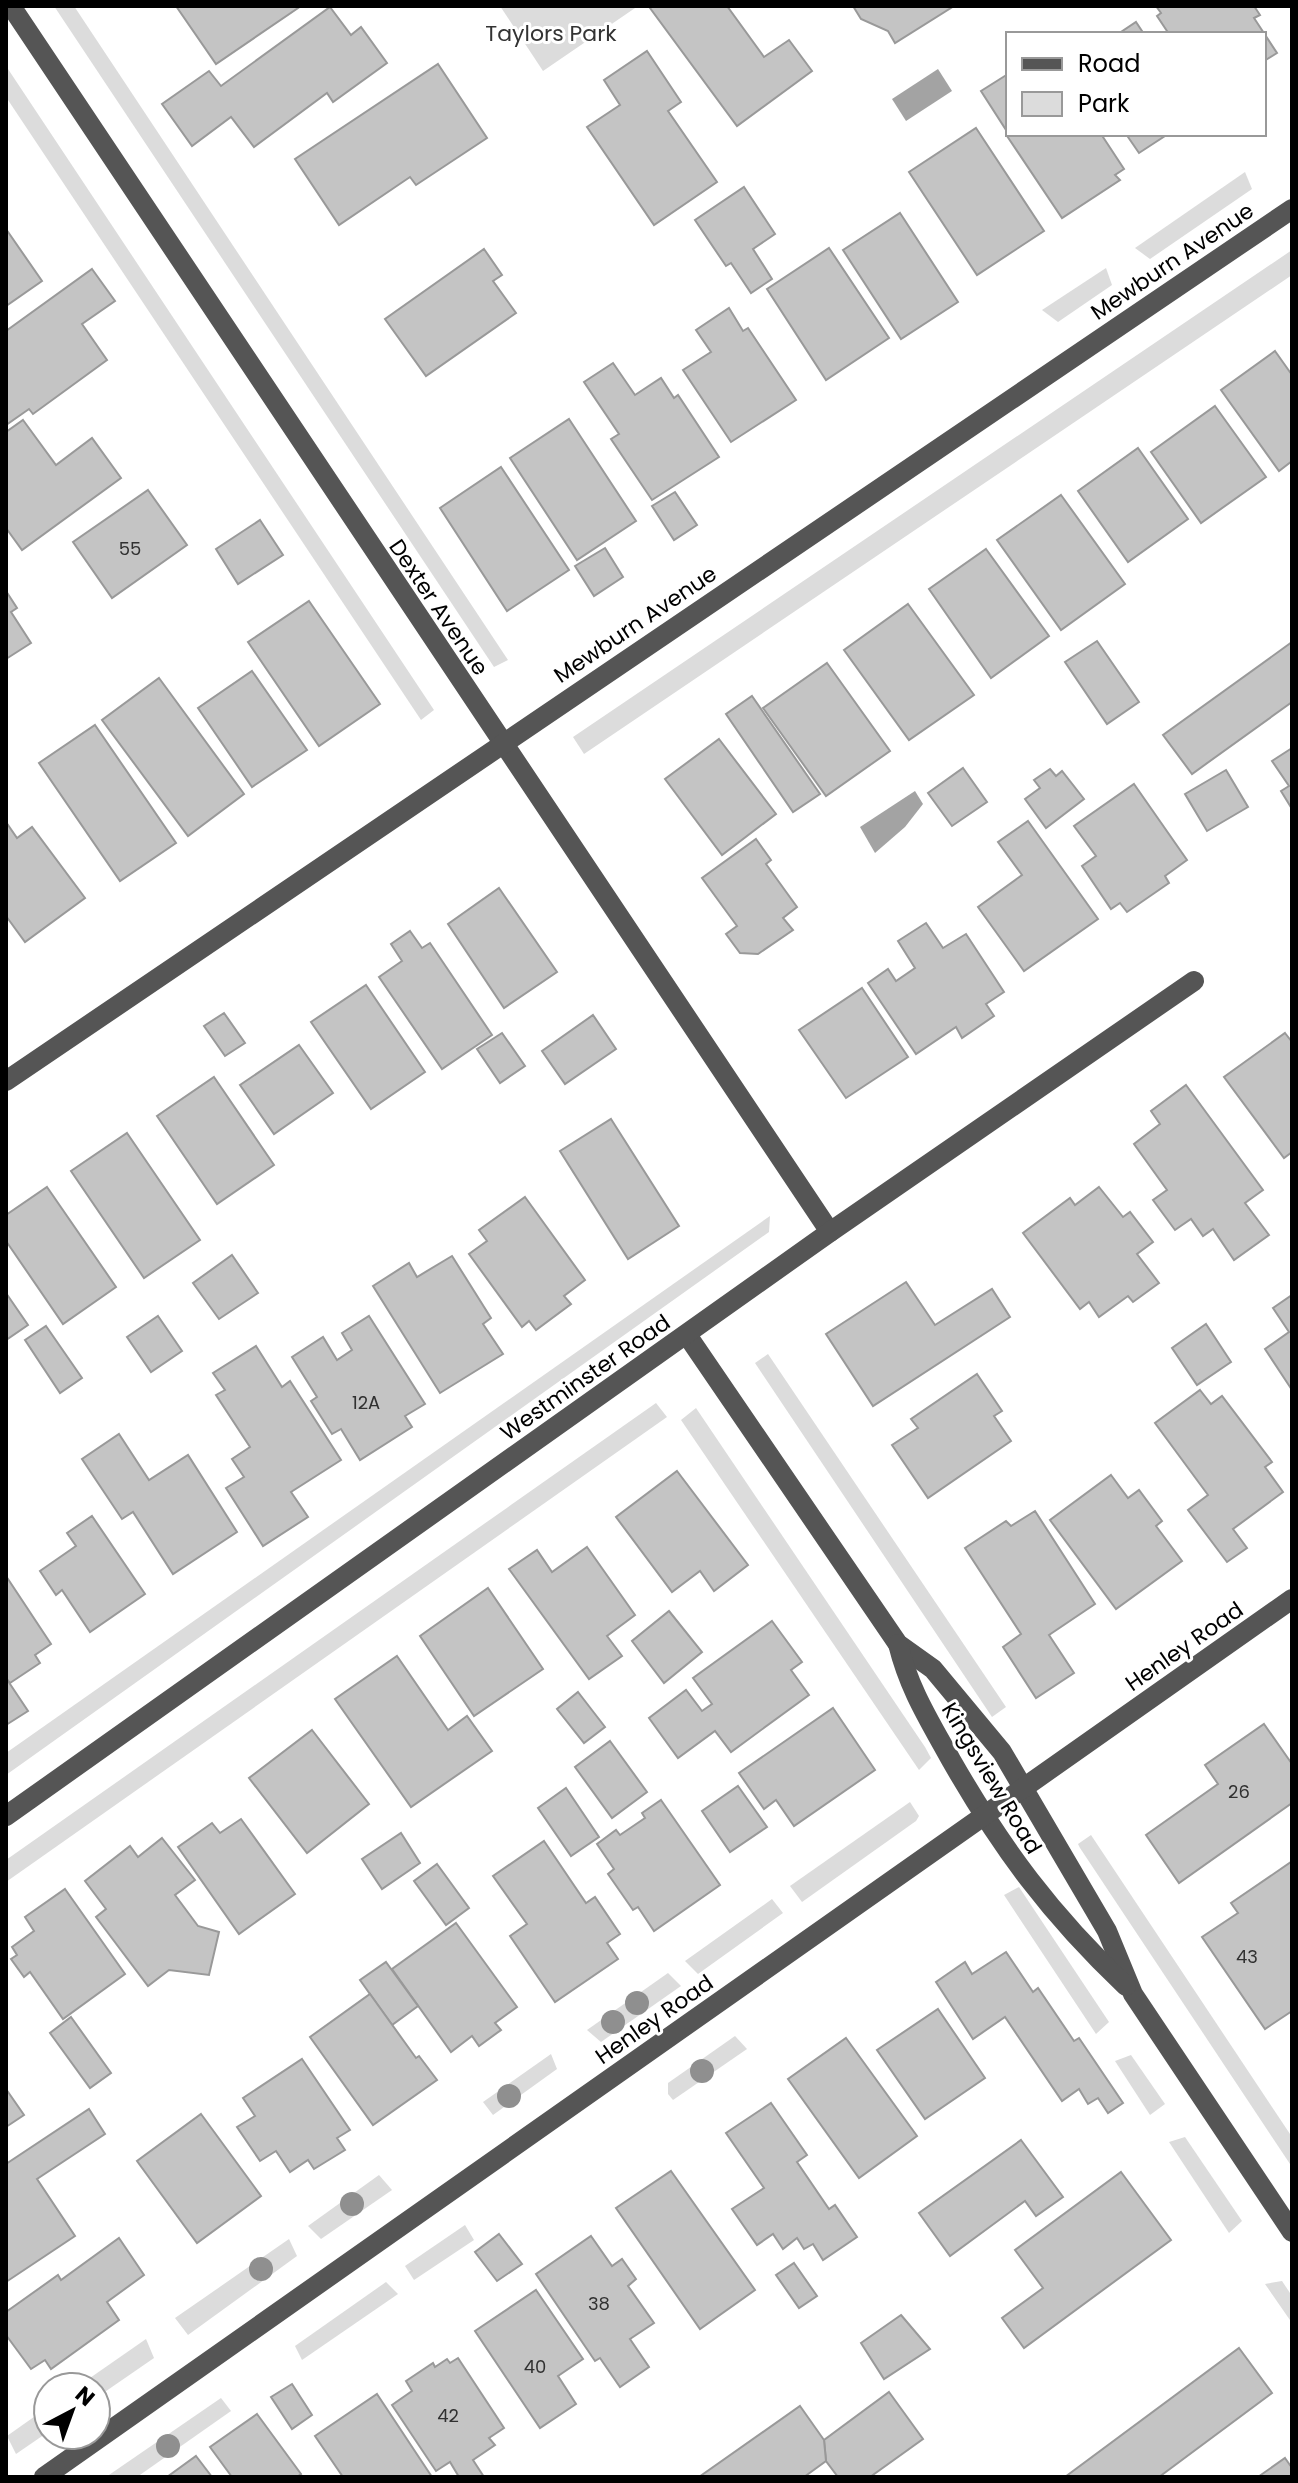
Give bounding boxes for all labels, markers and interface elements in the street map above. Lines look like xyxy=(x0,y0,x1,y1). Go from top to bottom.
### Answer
park label: Taylors Park xyxy=(485,18,617,49)
legend xyxy=(1006,32,1266,136)
text: Road xyxy=(1078,47,1140,80)
text: Park xyxy=(1078,87,1130,120)
street label: Mewburn Avenue xyxy=(1085,195,1260,327)
street label: Dexter Avenue xyxy=(382,533,496,681)
house number: 55 xyxy=(119,536,141,561)
street label: Mewburn Avenue xyxy=(548,558,723,690)
street label: Westminster Road xyxy=(494,1307,677,1448)
house number: 12A xyxy=(352,1390,380,1415)
street label: Henley Road xyxy=(1119,1594,1249,1699)
street label: Kingsview Road xyxy=(934,1697,1049,1860)
house number: 26 xyxy=(1228,1779,1250,1804)
house number: 43 xyxy=(1236,1944,1258,1969)
street label: Henley Road xyxy=(589,1967,719,2072)
house number: 38 xyxy=(588,2291,610,2316)
house number: 40 xyxy=(524,2354,546,2379)
north arrow xyxy=(32,2371,112,2451)
text: N xyxy=(68,2379,101,2413)
house number: 42 xyxy=(437,2403,459,2428)

